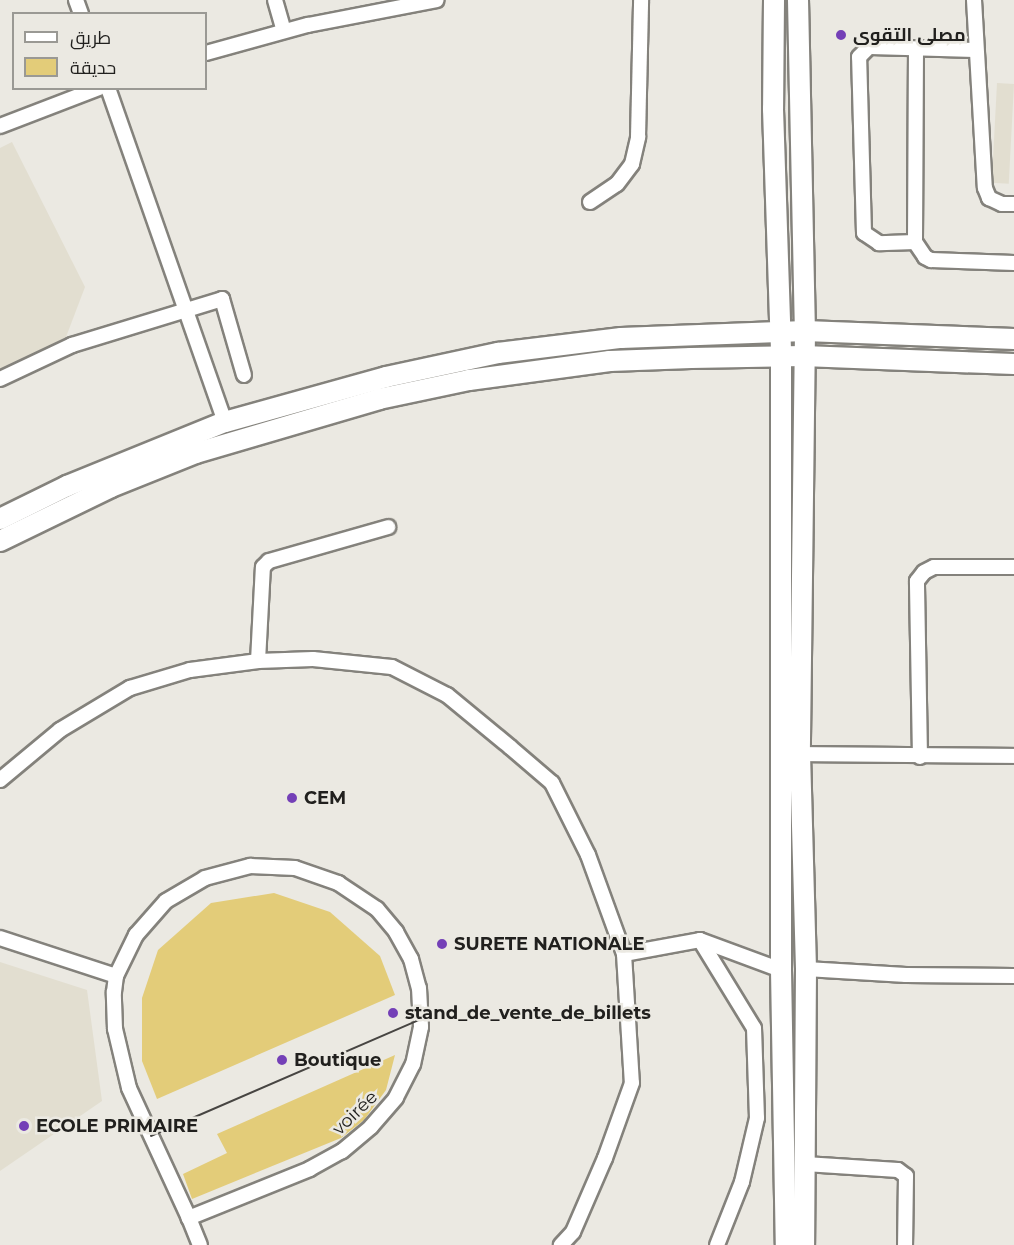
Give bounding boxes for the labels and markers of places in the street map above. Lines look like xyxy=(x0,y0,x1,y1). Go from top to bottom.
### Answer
place label: مصلى التقوى xyxy=(853,24,966,46)
marker: مصلى التقوى xyxy=(834,28,848,42)
place label: CEM xyxy=(304,787,346,809)
marker: CEM xyxy=(285,791,299,805)
place label: SURETE NATIONALE xyxy=(454,933,644,955)
marker: SURETE NATIONALE xyxy=(435,937,449,951)
place label: stand_de_vente_de_billets xyxy=(405,1002,651,1024)
marker: stand_de_vente_de_billets xyxy=(386,1006,400,1020)
place label: Boutique xyxy=(294,1049,381,1071)
marker: Boutique xyxy=(275,1053,289,1067)
place label: ECOLE PRIMAIRE xyxy=(36,1115,198,1137)
marker: ECOLE PRIMAIRE xyxy=(17,1119,31,1133)

